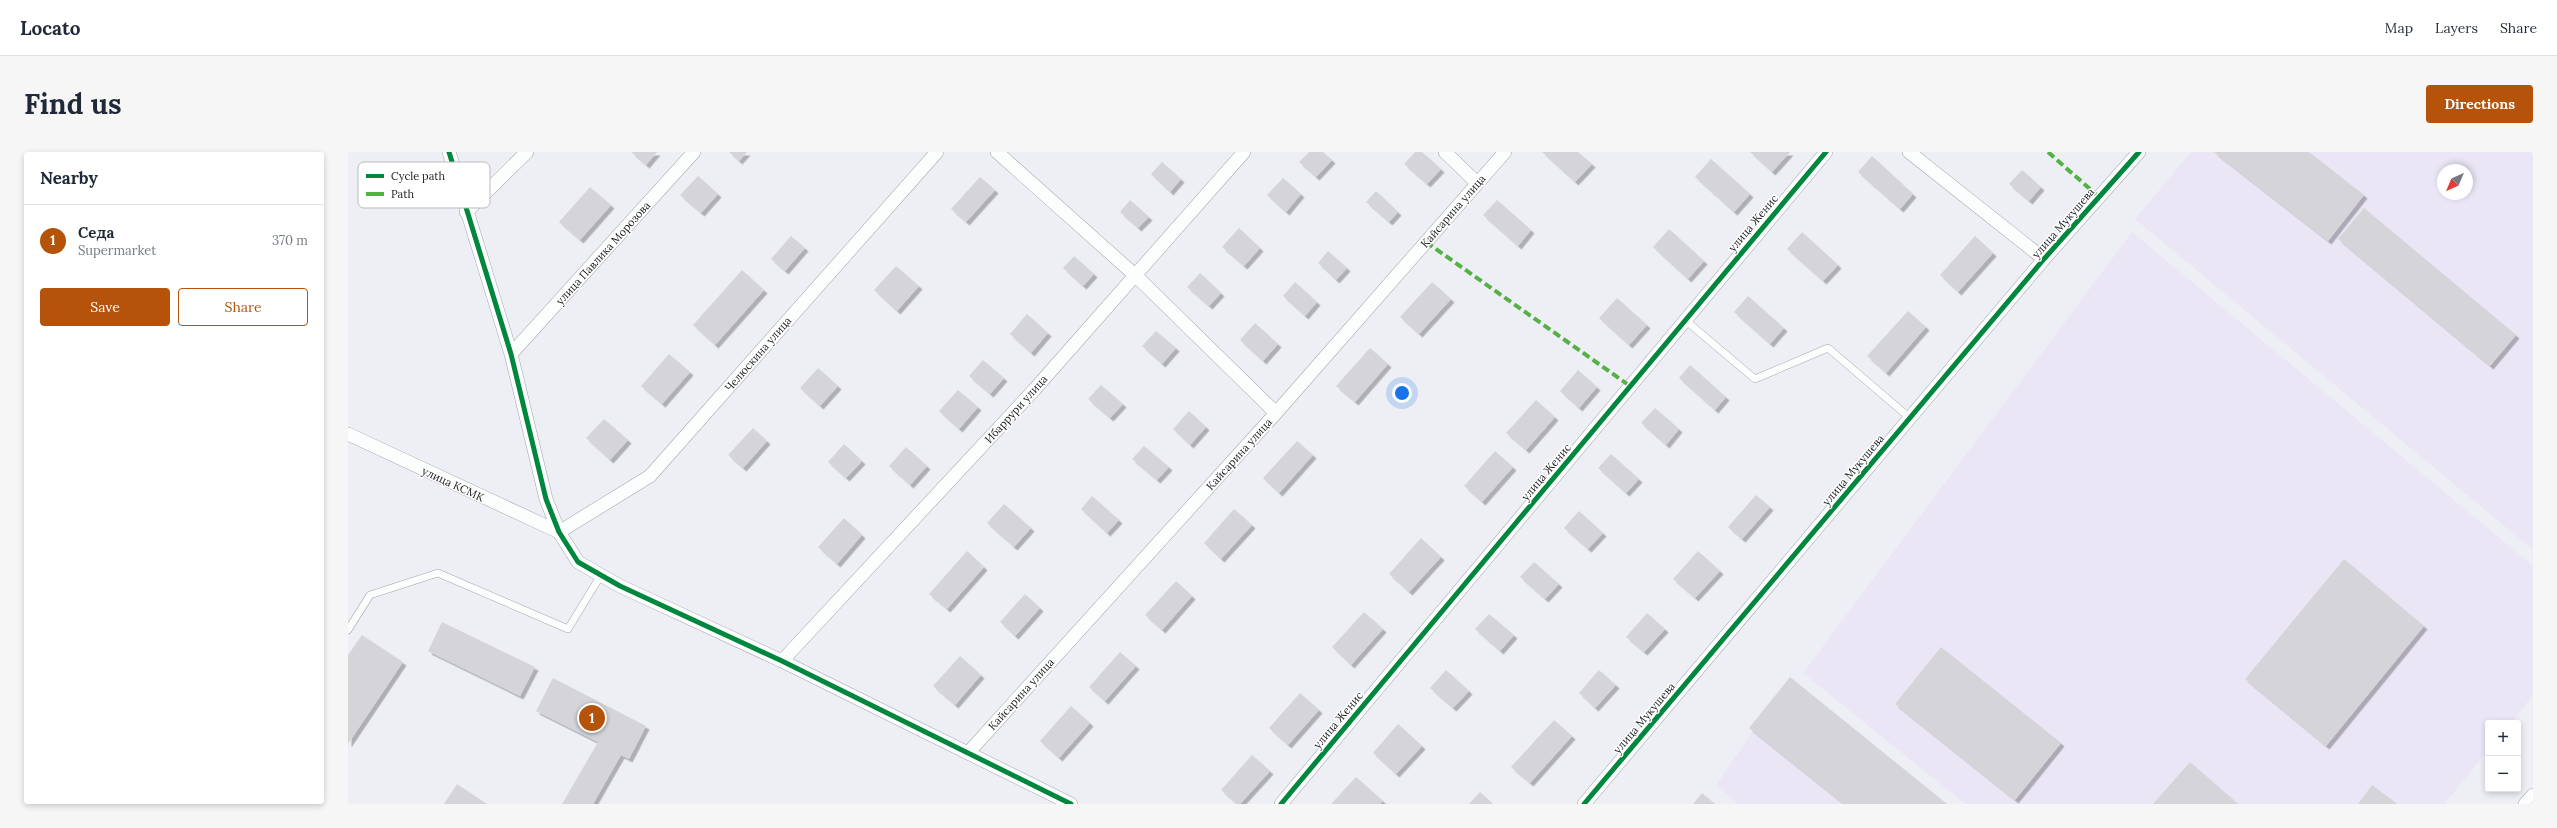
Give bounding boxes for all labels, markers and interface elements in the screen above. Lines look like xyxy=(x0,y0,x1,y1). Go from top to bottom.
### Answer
text: Locato xyxy=(20,16,81,40)
text: Map xyxy=(2385,19,2413,37)
text: Layers xyxy=(2435,19,2478,37)
text: Share xyxy=(2500,19,2537,37)
button: Directions xyxy=(2426,85,2533,123)
text: Find us xyxy=(24,86,122,122)
legend xyxy=(358,162,490,208)
north arrow xyxy=(2437,164,2473,200)
text: Nearby xyxy=(40,167,98,189)
text: Cycle path xyxy=(391,169,446,183)
street label: Кайсарина улица xyxy=(1418,171,1489,250)
street label: улица Мукушева xyxy=(2029,185,2098,261)
text: Path xyxy=(391,187,414,201)
street label: улица Женис xyxy=(1725,191,1781,255)
street label: улица Павлика Морозова xyxy=(553,198,653,308)
text: Седа xyxy=(78,223,114,242)
text: 1 xyxy=(50,232,56,249)
text: 370 m xyxy=(272,232,308,249)
text: Supermarket xyxy=(78,242,156,259)
button: Save xyxy=(40,288,170,326)
button: Share xyxy=(178,288,308,326)
street label: Челюскина улица xyxy=(722,313,795,394)
street label: Ибаррури улица xyxy=(982,372,1051,446)
your location xyxy=(1392,383,1412,403)
street label: Кайсарина улица xyxy=(1203,415,1275,493)
street label: улица Мукушева xyxy=(1819,431,1887,508)
street label: улица Женис xyxy=(1518,440,1574,504)
street label: улица КСМК xyxy=(420,463,487,505)
street label: Кайсарина улица xyxy=(985,655,1057,733)
street label: улица Мукушева xyxy=(1610,679,1678,756)
street label: улица Женис xyxy=(1310,688,1366,752)
pin: 1 xyxy=(579,703,605,733)
map controls xyxy=(2485,720,2521,792)
button: + xyxy=(2485,720,2521,756)
button: − xyxy=(2485,756,2521,792)

